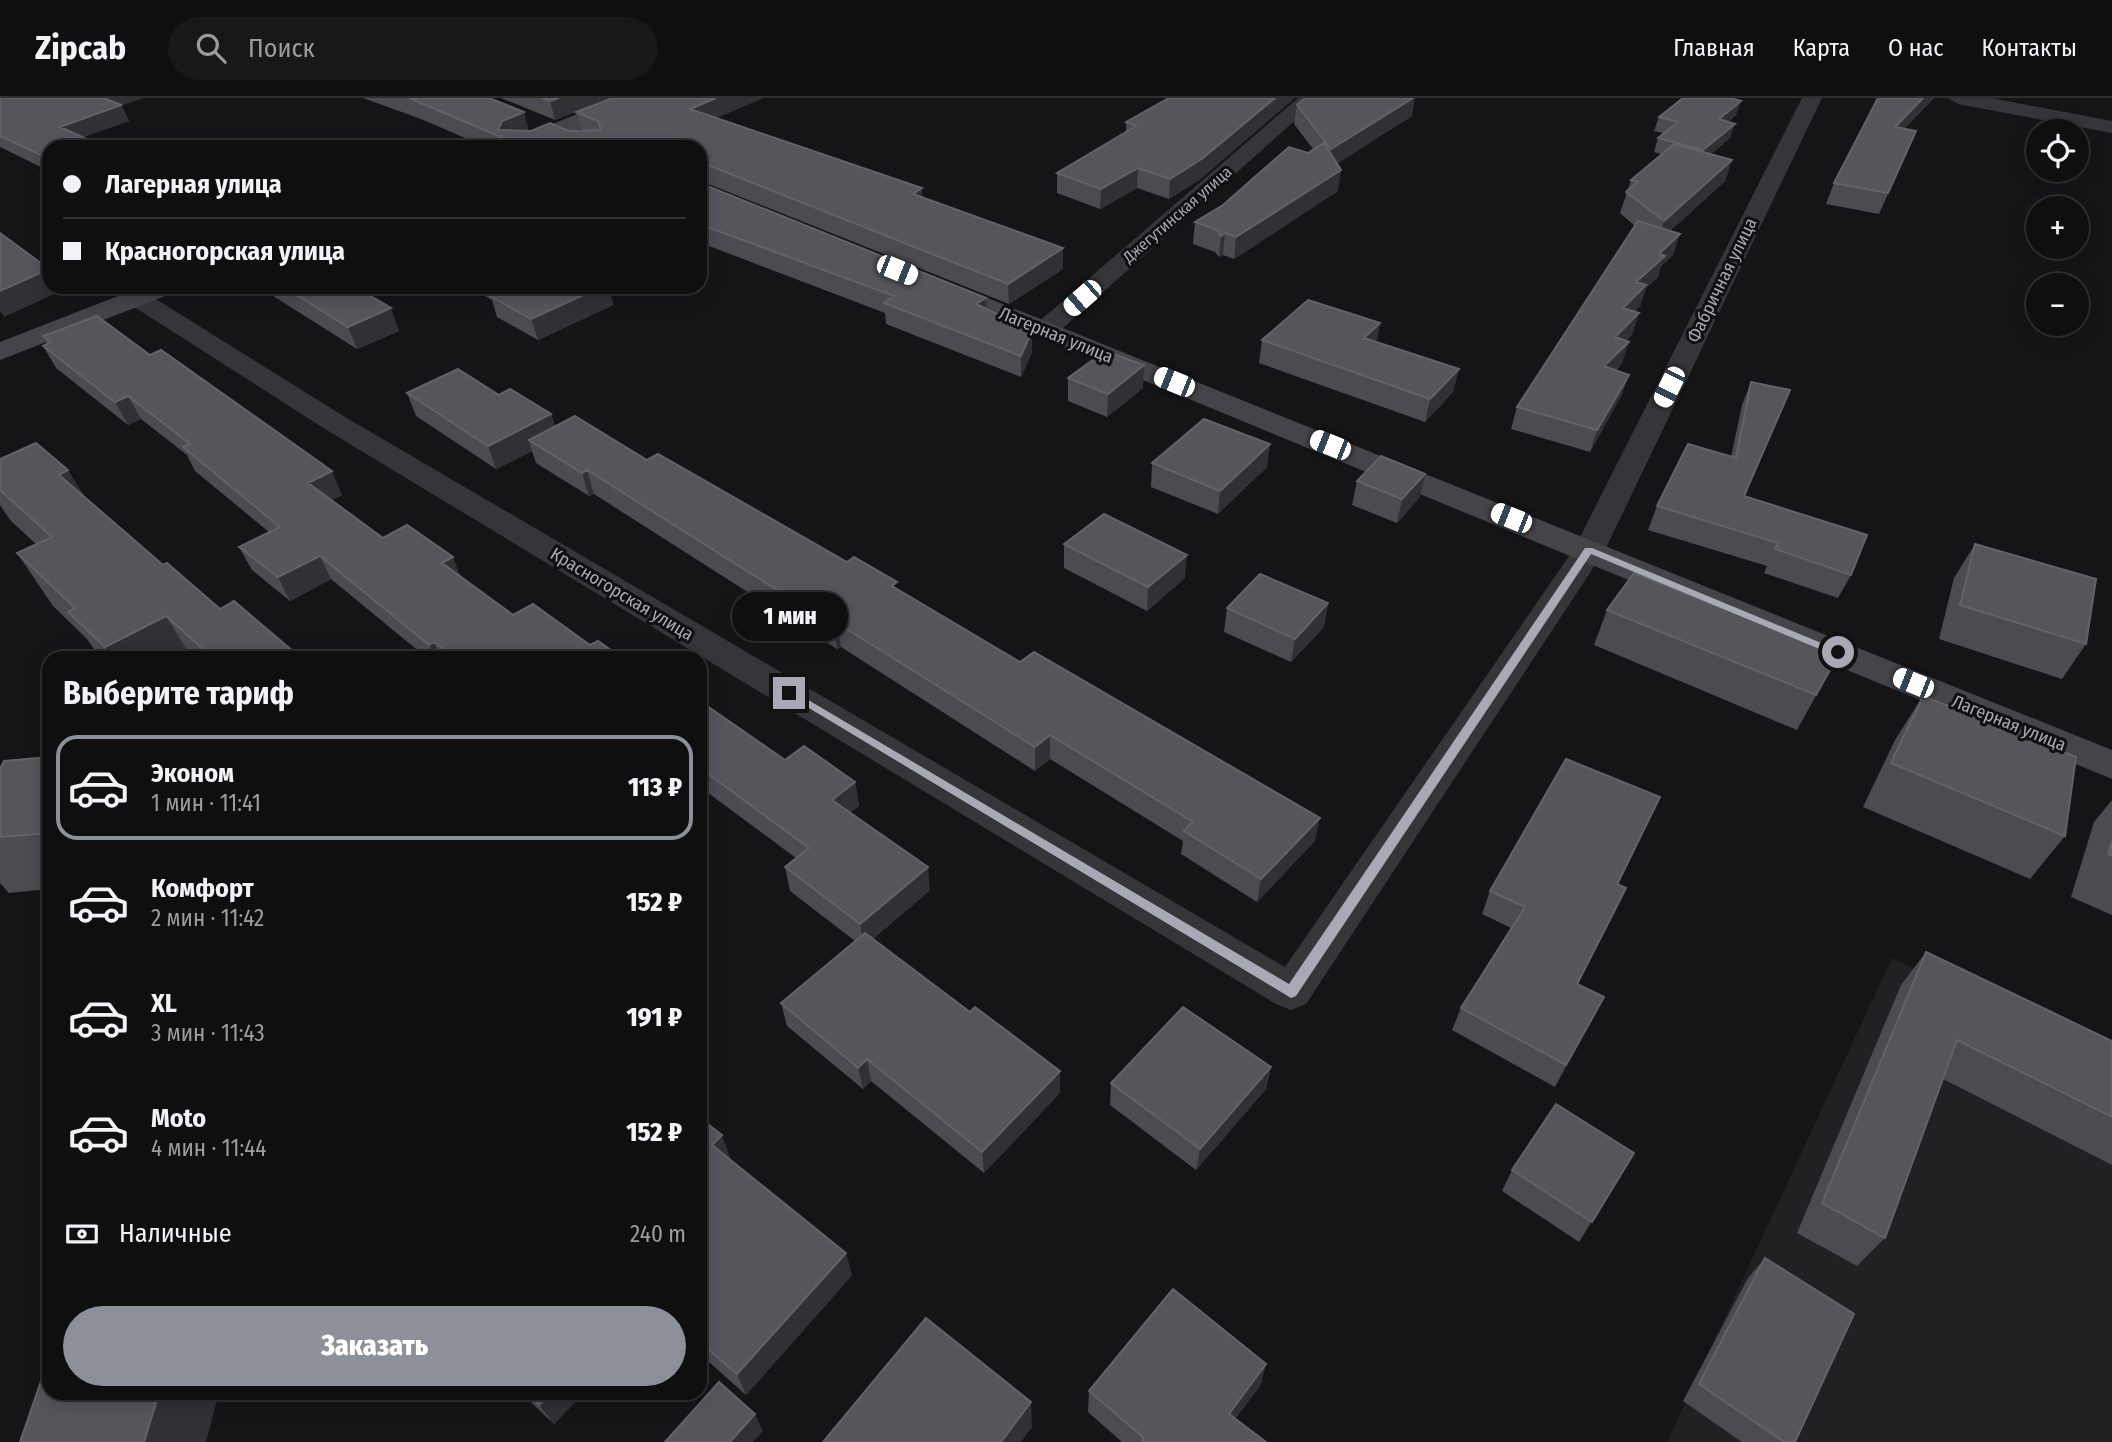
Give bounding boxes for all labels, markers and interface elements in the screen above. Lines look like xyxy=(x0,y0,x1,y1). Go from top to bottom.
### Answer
search box xyxy=(168,17,658,80)
text: Zipcab xyxy=(35,28,126,68)
icon: search xyxy=(192,29,230,67)
text: Поиск xyxy=(248,33,315,64)
text: Главная xyxy=(1673,34,1755,62)
text: Карта xyxy=(1793,34,1850,62)
text: О нас xyxy=(1888,34,1943,62)
text: Контакты xyxy=(1981,34,2077,62)
map controls xyxy=(2026,119,2089,336)
button: locate xyxy=(2026,119,2089,182)
street label: Джегутинская улица xyxy=(1118,162,1236,267)
text: Лагерная улица xyxy=(105,169,282,200)
button: + xyxy=(2026,196,2089,259)
street label: Фабричная улица xyxy=(1682,214,1762,346)
text: Красногорская улица xyxy=(105,236,345,267)
car xyxy=(874,252,921,288)
button: − xyxy=(2026,273,2089,336)
car xyxy=(1060,276,1105,320)
street label: Лагерная улица xyxy=(996,302,1116,368)
car xyxy=(1151,364,1198,400)
car xyxy=(1651,364,1688,410)
car xyxy=(1307,427,1354,463)
car xyxy=(1488,500,1535,536)
street label: Красногорская улица xyxy=(546,543,698,646)
callout: 1 мин xyxy=(731,592,847,640)
text: 1 мин xyxy=(763,602,817,630)
route start xyxy=(1822,636,1854,668)
car xyxy=(1890,665,1937,701)
text: Выберите тариф xyxy=(63,674,294,712)
route end xyxy=(773,677,805,709)
street label: Лагерная улица xyxy=(1949,690,2069,756)
icon: car xyxy=(67,756,130,819)
text: Эконом xyxy=(151,758,234,789)
text: 113 ₽ xyxy=(628,772,682,803)
text: 1 мин · 11:41 xyxy=(151,789,261,817)
icon: car xyxy=(67,871,130,934)
text: Комфорт xyxy=(151,873,254,904)
text: 152 ₽ xyxy=(626,887,682,918)
text: 2 мин · 11:42 xyxy=(151,904,264,932)
icon: car xyxy=(67,986,130,1049)
text: XL xyxy=(151,988,177,1019)
text: 191 ₽ xyxy=(627,1002,682,1033)
text: 3 мин · 11:43 xyxy=(151,1019,265,1047)
icon: car xyxy=(67,1101,130,1164)
text: Moto xyxy=(151,1103,206,1134)
text: 152 ₽ xyxy=(626,1117,682,1148)
text: 4 мин · 11:44 xyxy=(151,1134,266,1162)
icon: cash xyxy=(63,1215,101,1253)
text: Наличные xyxy=(119,1218,232,1249)
text: 240 m xyxy=(630,1220,686,1248)
button: Заказать xyxy=(63,1306,686,1386)

